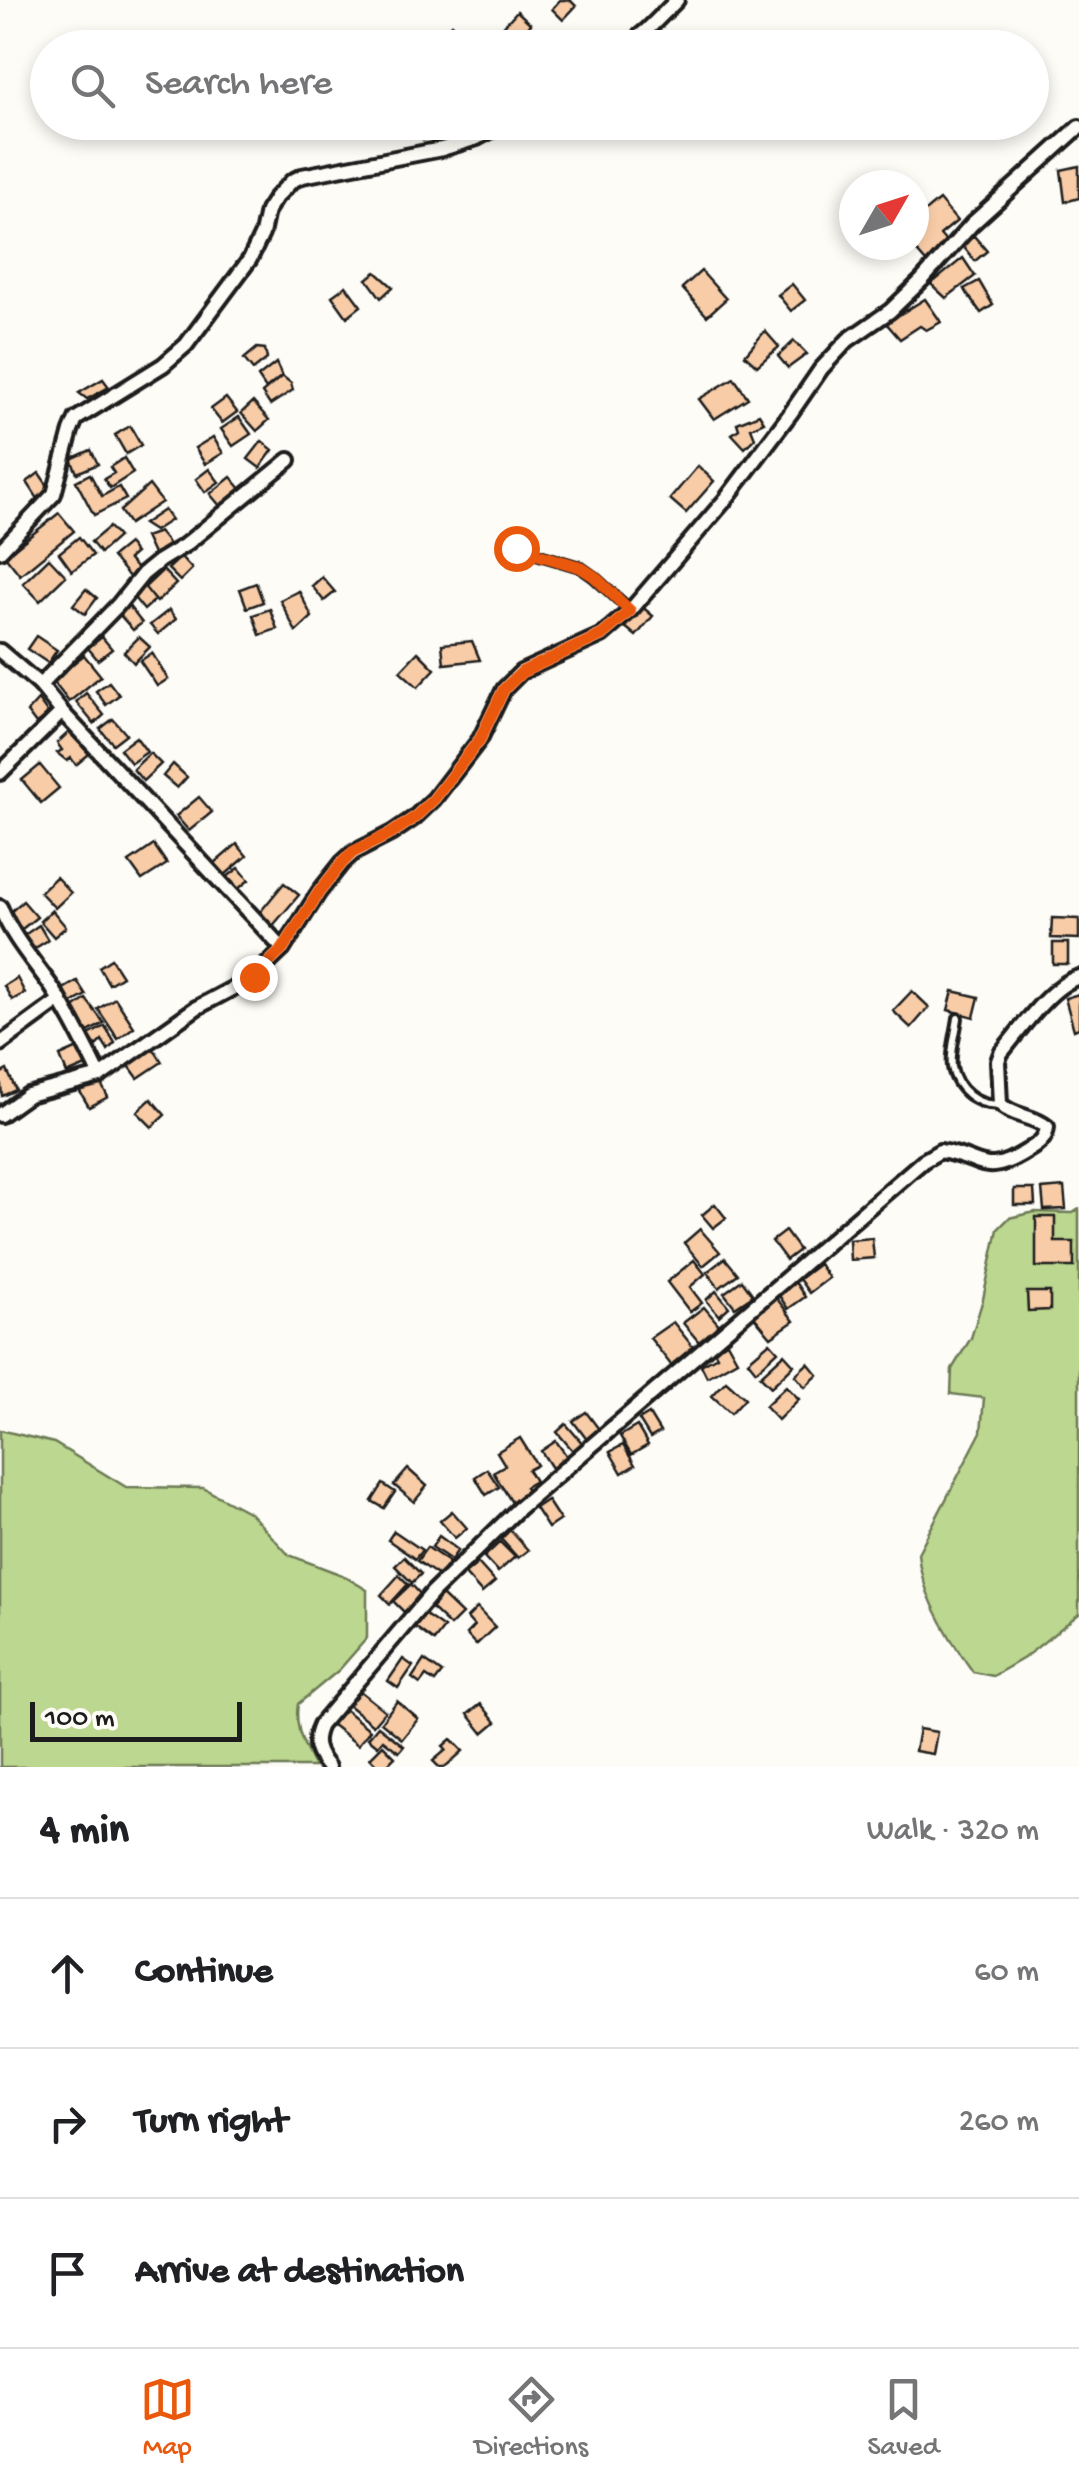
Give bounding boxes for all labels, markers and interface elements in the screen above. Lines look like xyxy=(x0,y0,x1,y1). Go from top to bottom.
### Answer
search box xyxy=(30,30,1049,140)
icon: search xyxy=(65,58,120,113)
text: Search here xyxy=(145,63,332,107)
north arrow xyxy=(839,170,929,260)
route start xyxy=(494,526,540,572)
route end xyxy=(232,955,278,1001)
scale bar xyxy=(30,1697,242,1742)
text: 100 m xyxy=(45,1703,115,1736)
text: 4 min xyxy=(40,1808,129,1857)
text: Walk · 320 m xyxy=(867,1813,1039,1851)
icon: ahead xyxy=(40,1946,95,2001)
text: Continue xyxy=(135,1951,273,1995)
text: 60 m xyxy=(974,1954,1039,1992)
icon: right xyxy=(40,2096,95,2151)
text: Turn right xyxy=(135,2101,287,2145)
text: 260 m xyxy=(959,2104,1039,2142)
icon: arrive xyxy=(40,2246,95,2301)
text: Arrive at destination xyxy=(135,2251,464,2295)
tab: Map xyxy=(140,2372,195,2465)
tab: Directions xyxy=(474,2372,588,2465)
tab: Saved xyxy=(867,2372,939,2465)

